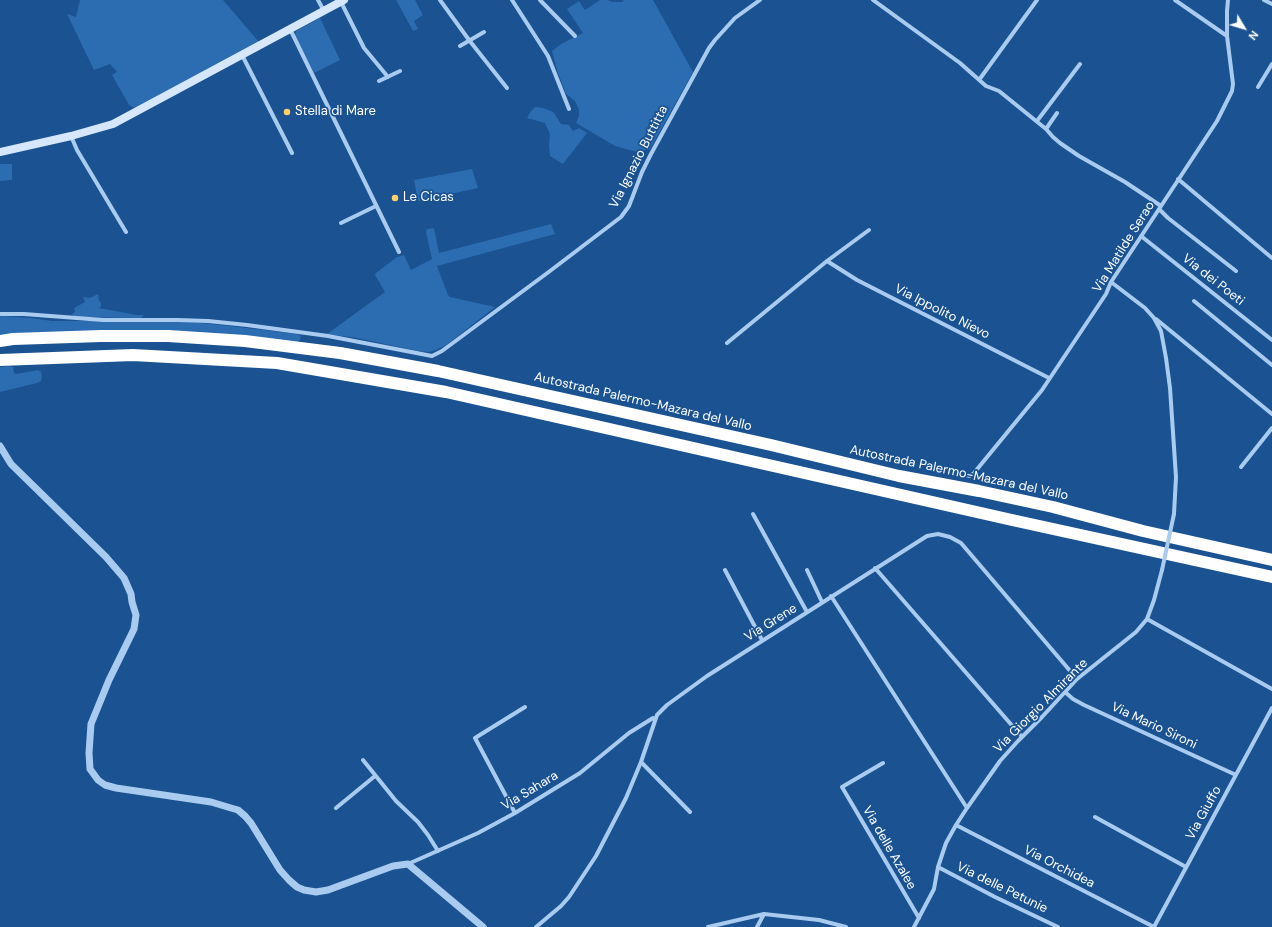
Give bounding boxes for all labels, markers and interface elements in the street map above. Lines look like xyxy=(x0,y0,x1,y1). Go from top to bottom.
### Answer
north arrow xyxy=(1224,8,1264,48)
text: N xyxy=(1245,28,1261,43)
street label: Via Ignazio Buttitta xyxy=(606,103,672,211)
place label: Stella di Mare xyxy=(295,104,376,120)
marker: Stella di Mare xyxy=(282,107,292,117)
place label: Le Cicas xyxy=(403,190,454,206)
marker: Le Cicas xyxy=(390,193,400,203)
street label: Via Matilde Serao xyxy=(1090,198,1158,296)
street label: Via dei Poeti xyxy=(1179,251,1247,309)
street label: Via Ippolito Nievo xyxy=(892,281,992,343)
street label: Autostrada Palermo-Mazara del Vallo xyxy=(533,369,753,435)
street label: Autostrada Palermo-Mazara del Vallo xyxy=(848,442,1070,504)
street label: Via Grene xyxy=(742,601,800,645)
street label: Via Giorgio Almirante xyxy=(991,656,1091,756)
street label: Via Mario Sironi xyxy=(1109,699,1199,753)
street label: Via Sahara xyxy=(499,768,561,814)
street label: Via Giuffo xyxy=(1183,783,1225,843)
street label: Via delle Azalee xyxy=(859,803,919,893)
street label: Via Orchidea xyxy=(1021,842,1097,892)
street label: Via delle Petunie xyxy=(954,859,1050,917)

